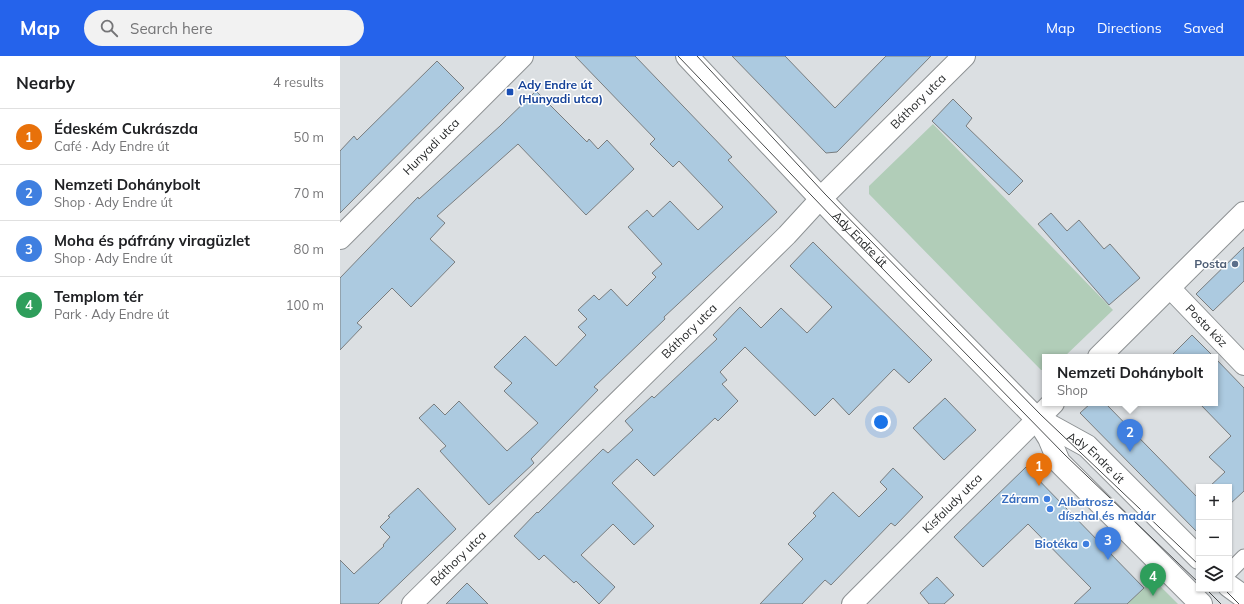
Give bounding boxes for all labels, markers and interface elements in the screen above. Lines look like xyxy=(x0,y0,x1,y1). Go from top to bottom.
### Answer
search box xyxy=(84,10,364,46)
text: Map xyxy=(20,16,60,40)
icon: search xyxy=(98,17,120,39)
text: Search here xyxy=(130,19,213,38)
text: Map xyxy=(1046,19,1075,37)
text: Directions xyxy=(1097,19,1162,37)
text: Saved xyxy=(1184,19,1224,37)
street label: Báthory utca xyxy=(887,70,949,132)
text: Nearby xyxy=(16,72,75,93)
text: 4 results xyxy=(273,74,324,90)
place label: Ady Endre út (Hunyadi utca) xyxy=(518,77,603,106)
marker: Ady Endre út (Hunyadi utca) xyxy=(505,87,515,97)
street label: Hunyadi utca xyxy=(399,115,462,178)
text: Édeském Cukrászda xyxy=(54,119,198,138)
text: 1 xyxy=(25,129,33,145)
text: 50 m xyxy=(294,129,324,145)
text: Café · Ady Endre út xyxy=(54,138,169,154)
text: Nemzeti Dohánybolt xyxy=(54,175,200,194)
text: 2 xyxy=(25,185,33,201)
text: 70 m xyxy=(294,185,324,201)
text: Shop · Ady Endre út xyxy=(54,194,173,210)
street label: Ady Endre út xyxy=(830,208,891,270)
text: Moha és páfrány viragüzlet xyxy=(54,231,250,250)
text: 3 xyxy=(25,241,33,257)
text: 80 m xyxy=(294,241,324,257)
text: Shop · Ady Endre út xyxy=(54,250,173,266)
place label: Posta xyxy=(1194,256,1227,271)
marker: Posta xyxy=(1230,259,1240,269)
text: Templom tér xyxy=(54,287,143,306)
text: 4 xyxy=(25,297,33,313)
text: 100 m xyxy=(286,297,324,313)
street label: Báthory utca xyxy=(658,300,720,361)
street label: Posta köz xyxy=(1183,301,1231,350)
text: Park · Ady Endre út xyxy=(54,306,169,322)
popup xyxy=(1042,354,1218,406)
text: Nemzeti Dohánybolt xyxy=(1057,363,1203,382)
text: Shop xyxy=(1057,382,1088,398)
your location xyxy=(871,412,891,432)
pin: 2 xyxy=(1117,419,1143,452)
street label: Ady Endre út xyxy=(1064,428,1128,486)
pin: 1 xyxy=(1026,453,1052,486)
street label: Kisfaludy utca xyxy=(919,470,985,536)
map controls xyxy=(1196,484,1232,592)
button: + xyxy=(1196,484,1232,520)
place label: Záram xyxy=(1001,491,1039,506)
marker: Záram xyxy=(1042,494,1052,504)
place label: Albatrosz díszhal és madár xyxy=(1058,494,1156,523)
marker: Albatrosz díszhal és madár xyxy=(1045,504,1055,514)
button: − xyxy=(1196,520,1232,556)
street label: Báthory utca xyxy=(427,527,489,589)
pin: 3 xyxy=(1095,527,1121,560)
place label: Biotéka xyxy=(1034,536,1078,551)
marker: Biotéka xyxy=(1081,539,1091,549)
button: layers xyxy=(1196,556,1232,592)
pin: 4 xyxy=(1140,563,1166,596)

